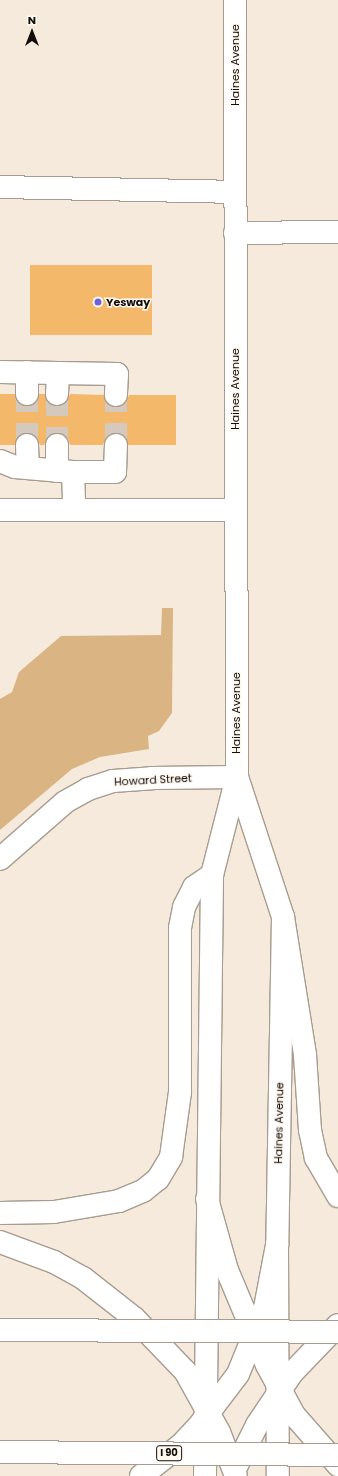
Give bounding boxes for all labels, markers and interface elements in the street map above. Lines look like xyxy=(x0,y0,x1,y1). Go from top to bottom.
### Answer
north arrow xyxy=(12,12,52,52)
text: N xyxy=(28,12,36,28)
street label: Haines Avenue xyxy=(228,24,242,106)
place label: Yesway xyxy=(106,295,150,309)
marker: Yesway xyxy=(93,297,103,307)
street label: Haines Avenue xyxy=(228,348,242,430)
street label: Haines Avenue xyxy=(229,672,243,754)
street label: Howard Street xyxy=(114,771,192,789)
street label: Haines Avenue xyxy=(272,1082,286,1164)
road number: I 90 xyxy=(156,1445,182,1461)

